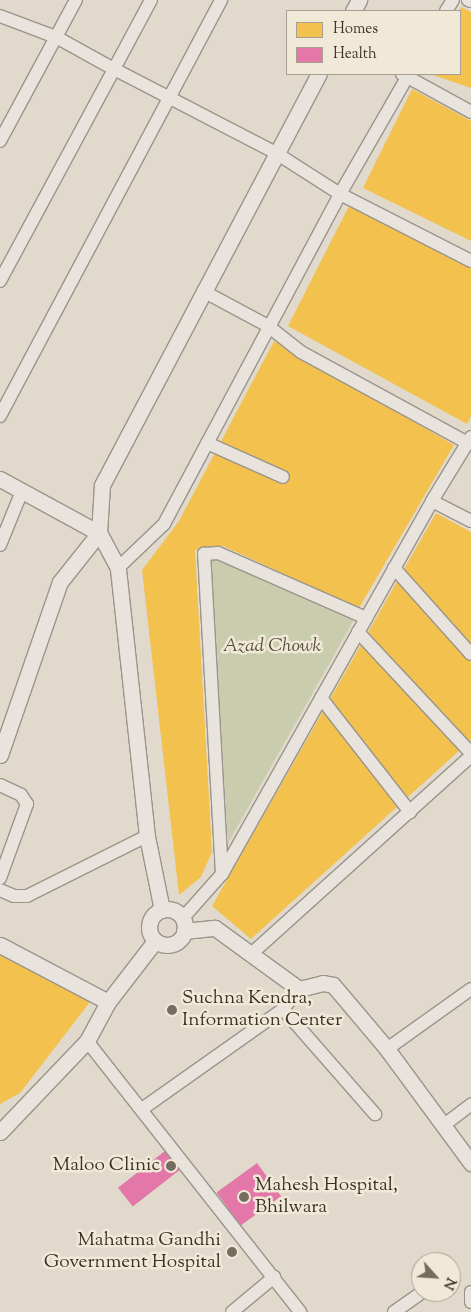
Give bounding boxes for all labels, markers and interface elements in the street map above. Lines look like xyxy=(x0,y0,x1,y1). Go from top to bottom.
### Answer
legend xyxy=(286,10,461,75)
text: Homes xyxy=(333,19,378,40)
text: Health xyxy=(333,44,377,65)
park label: Azad Chowk xyxy=(223,636,321,658)
place label: Suchna Kendra, Information Center xyxy=(182,988,342,1032)
marker: Suchna Kendra, Information Center xyxy=(166,1004,178,1016)
place label: Maloo Clinic xyxy=(53,1155,160,1177)
marker: Maloo Clinic xyxy=(164,1159,178,1173)
place label: Mahesh Hospital, Bhilwara xyxy=(255,1175,398,1219)
marker: Mahesh Hospital, Bhilwara xyxy=(237,1190,251,1204)
place label: Mahatma Gandhi Government Hospital xyxy=(44,1230,221,1274)
marker: Mahatma Gandhi Government Hospital xyxy=(225,1245,239,1259)
north arrow xyxy=(411,1252,461,1302)
text: N xyxy=(437,1274,460,1293)

